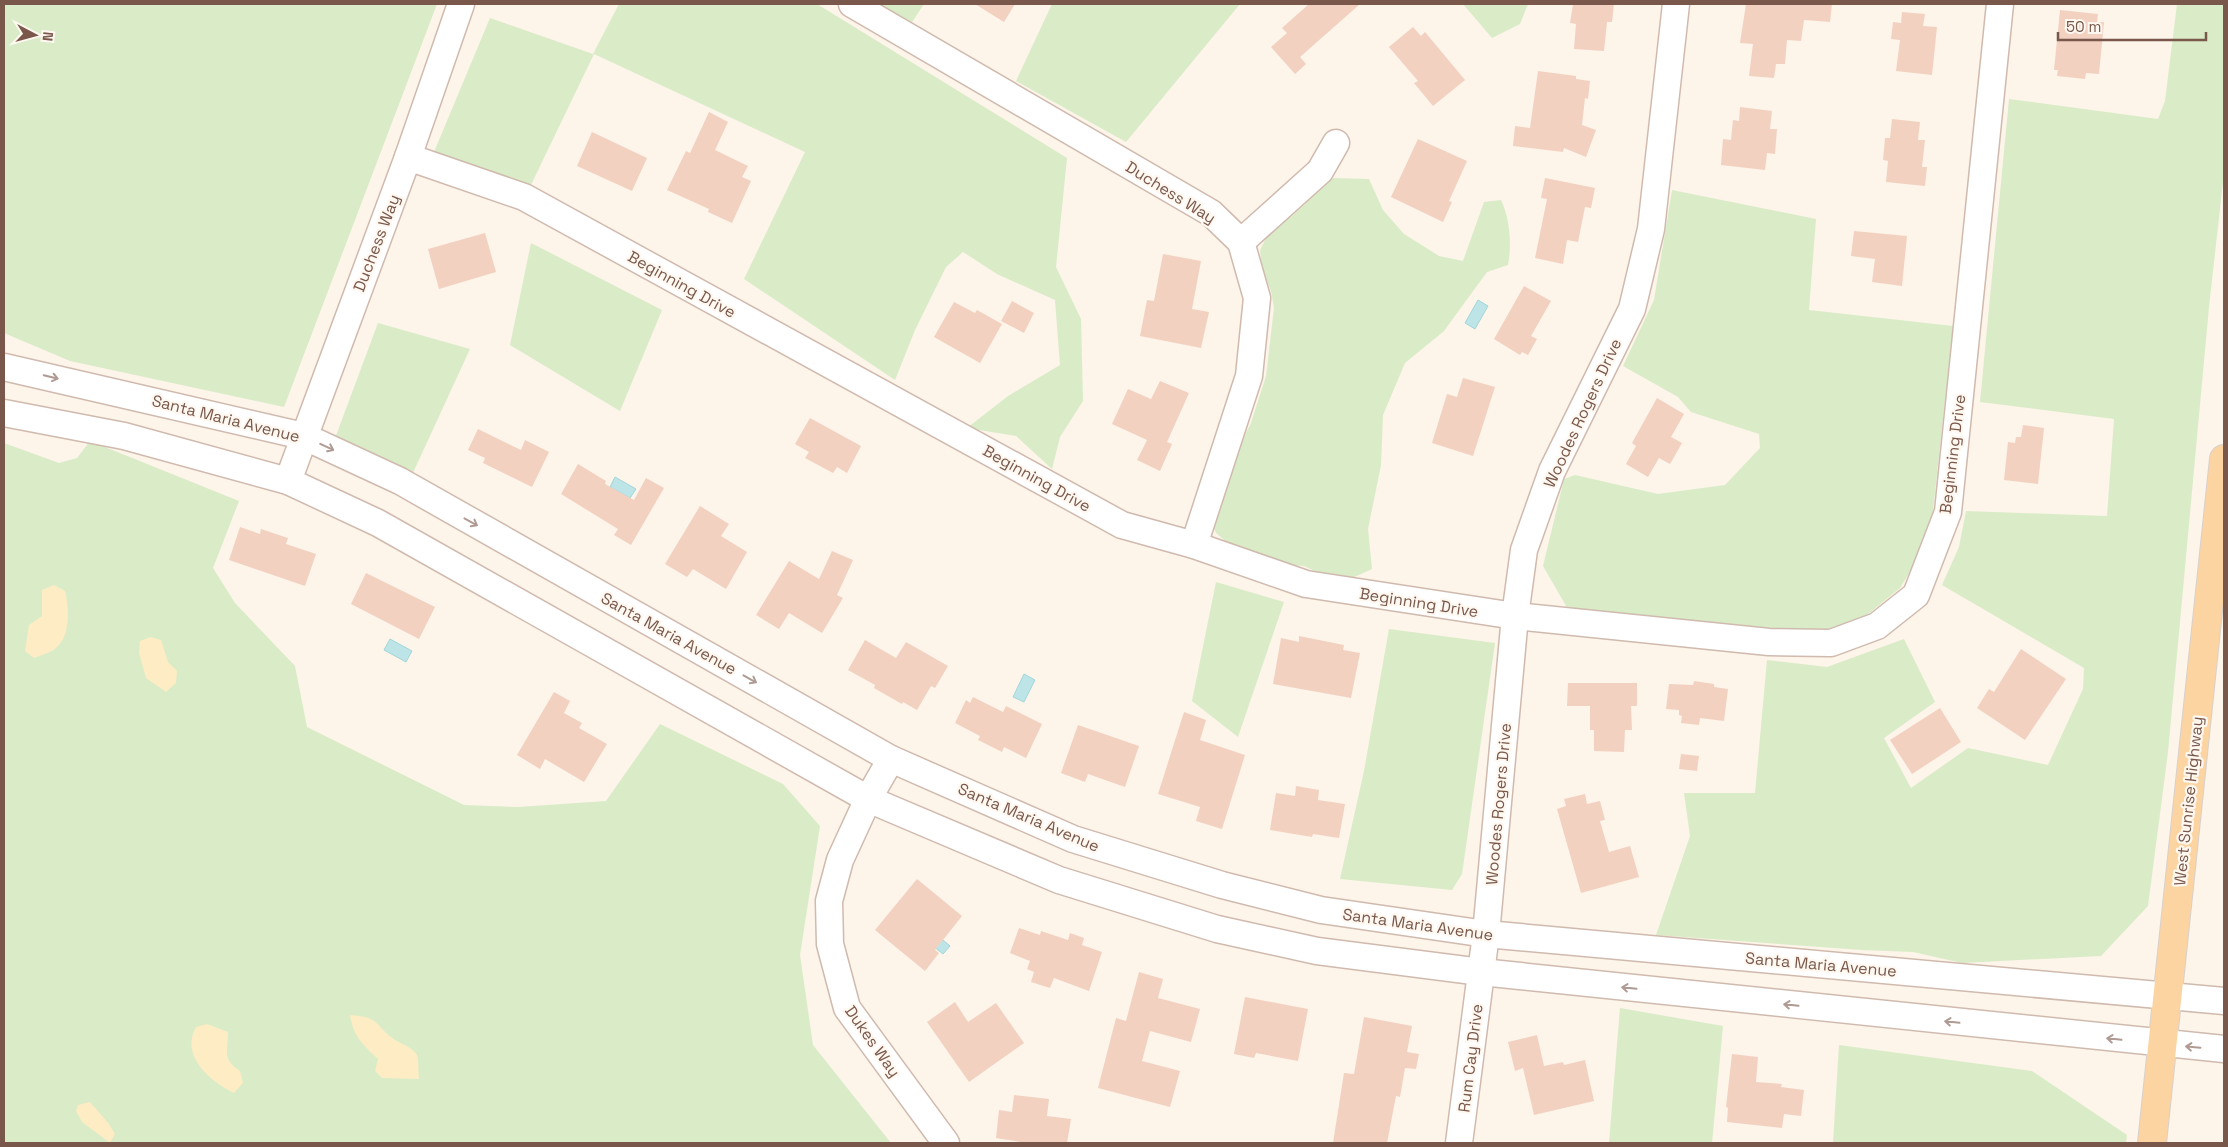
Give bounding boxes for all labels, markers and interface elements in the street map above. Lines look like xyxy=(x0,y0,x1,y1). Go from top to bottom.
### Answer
north arrow xyxy=(10,10,60,60)
scale bar xyxy=(2058,10,2206,42)
text: 50 m xyxy=(2066,17,2101,36)
text: N xyxy=(38,31,57,42)
street label: Duchess Way xyxy=(1122,156,1220,229)
street label: Duchess Way xyxy=(348,191,405,295)
street label: Beginning Drive xyxy=(624,246,739,323)
street label: Woodes Rogers Drive xyxy=(1539,335,1626,491)
one-way arrow xyxy=(43,373,59,382)
street label: Santa Maria Avenue xyxy=(150,390,302,447)
street label: Beginning Drive xyxy=(1935,393,1970,515)
street label: Beginning Drive xyxy=(979,440,1094,517)
one-way arrow xyxy=(319,443,334,452)
one-way arrow xyxy=(464,517,478,527)
street label: Beginning Drive xyxy=(1358,583,1480,622)
street label: Santa Maria Avenue xyxy=(597,587,740,679)
one-way arrow xyxy=(742,675,757,684)
street label: West Sunrise Highway xyxy=(2169,715,2208,887)
street label: Woodes Rogers Drive xyxy=(1481,722,1516,886)
street label: Santa Maria Avenue xyxy=(955,778,1103,857)
street label: Santa Maria Avenue xyxy=(1341,904,1495,945)
street label: Santa Maria Avenue xyxy=(1744,947,1897,982)
one-way arrow xyxy=(1621,983,1637,993)
one-way arrow xyxy=(1783,1000,1799,1010)
street label: Dukes Way xyxy=(840,1001,905,1081)
street label: Rum Cay Drive xyxy=(1453,1003,1488,1114)
one-way arrow xyxy=(1944,1017,1960,1027)
one-way arrow xyxy=(2106,1034,2122,1044)
one-way arrow xyxy=(2186,1042,2202,1052)

